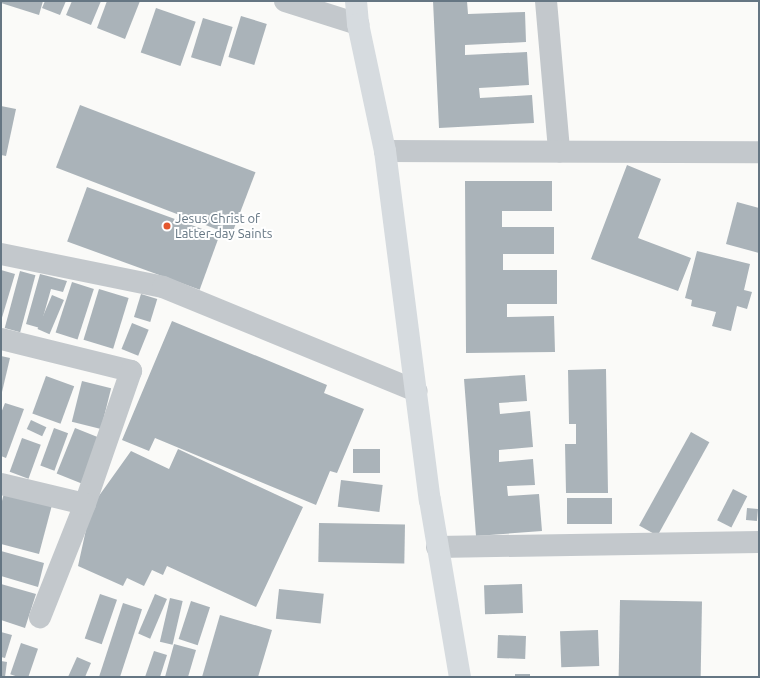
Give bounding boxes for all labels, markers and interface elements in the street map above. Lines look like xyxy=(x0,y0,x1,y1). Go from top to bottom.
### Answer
place label: Jesus Christ of Latter-day Saints xyxy=(175,211,272,242)
marker: Jesus Christ of Latter-day Saints xyxy=(162,221,172,231)

